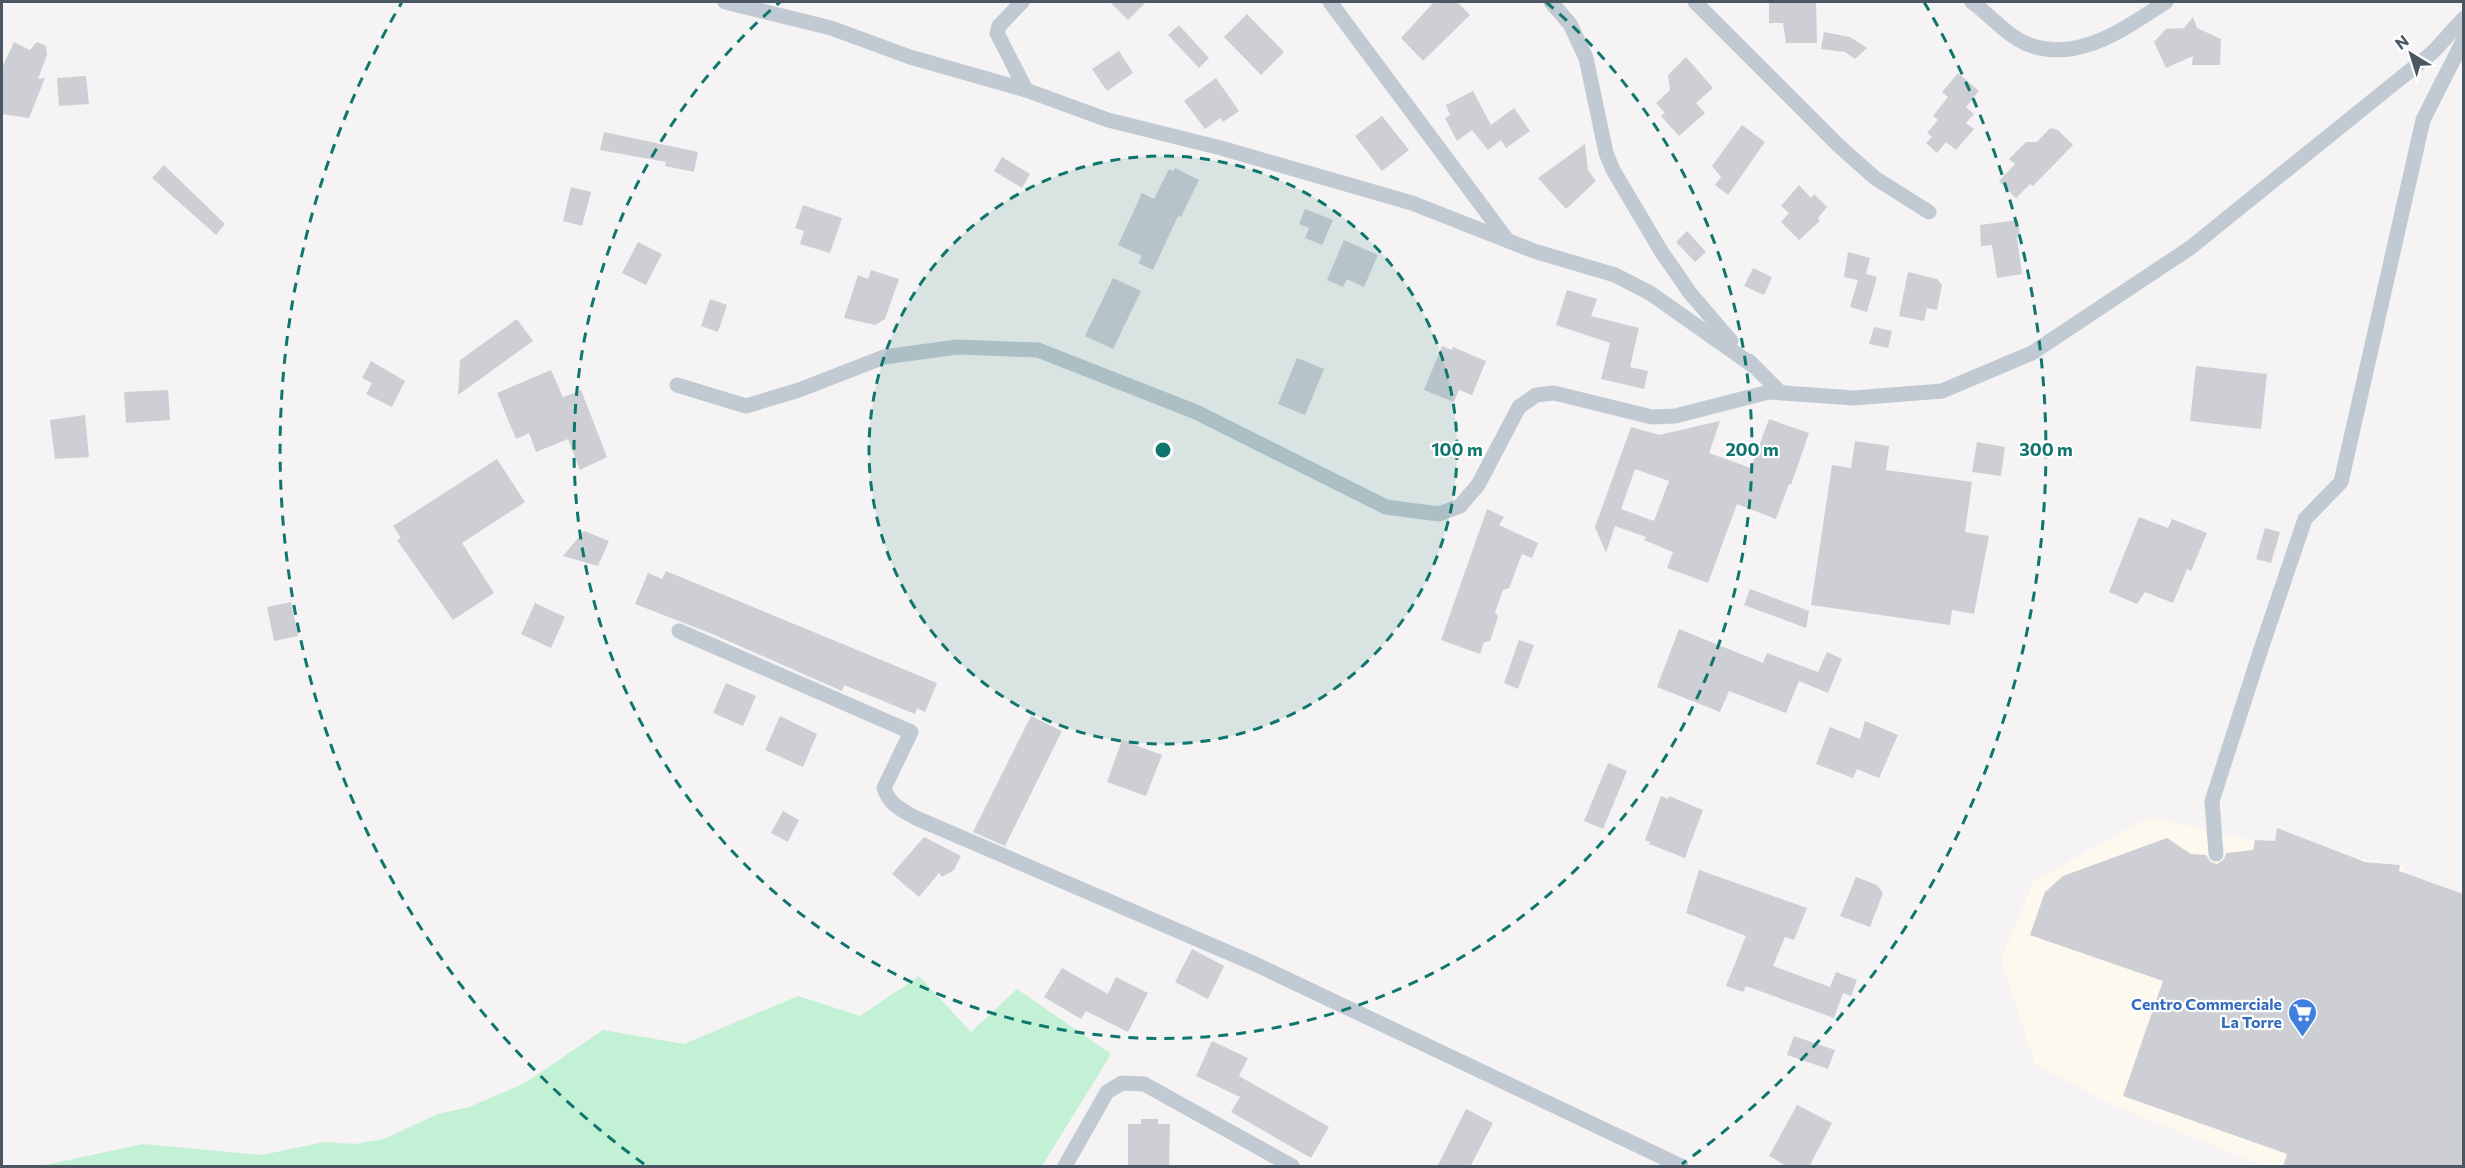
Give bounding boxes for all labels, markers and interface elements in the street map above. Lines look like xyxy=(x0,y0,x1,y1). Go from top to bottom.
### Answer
north arrow xyxy=(2381,24,2441,84)
text: N xyxy=(2391,31,2412,53)
text: 100 m xyxy=(1431,438,1483,460)
text: 200 m xyxy=(1725,438,1779,460)
text: 300 m xyxy=(2019,438,2073,460)
centre of rings xyxy=(1153,440,1173,460)
place label: Centro Commerciale La Torre xyxy=(2131,994,2282,1031)
supermarket icon: Centro Commerciale La Torre xyxy=(2287,996,2319,1038)

